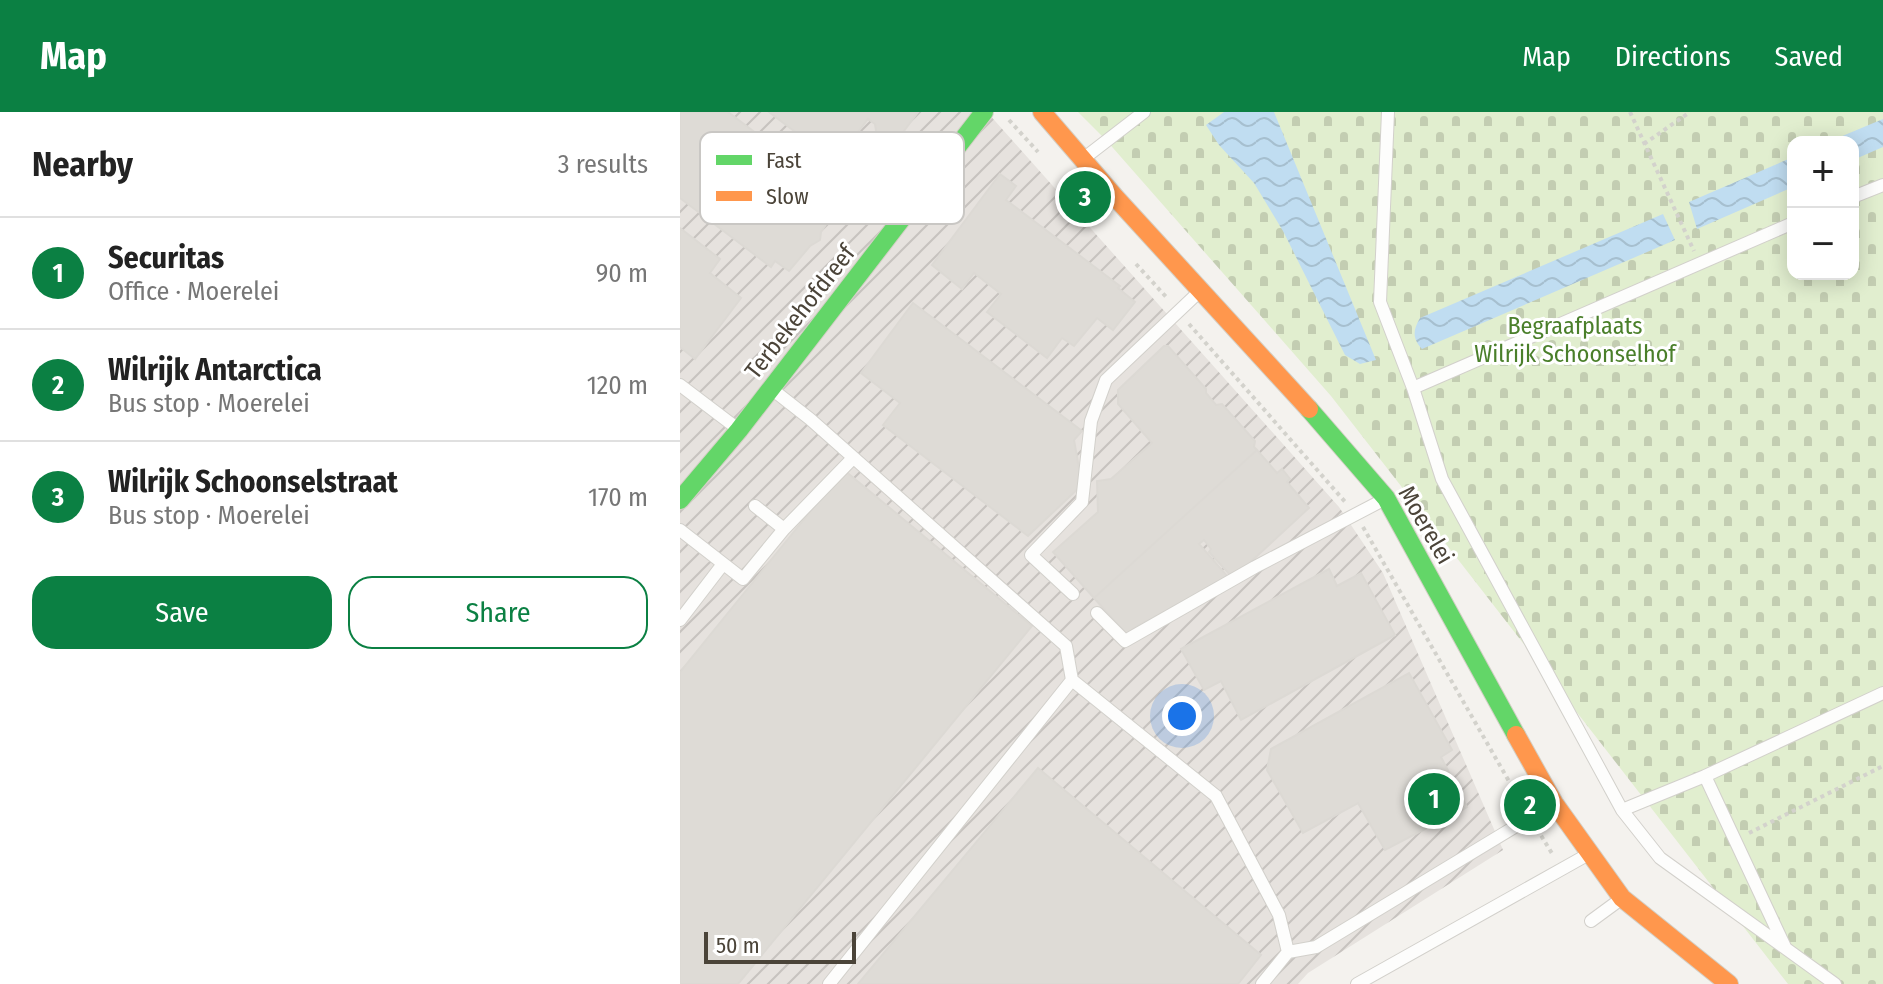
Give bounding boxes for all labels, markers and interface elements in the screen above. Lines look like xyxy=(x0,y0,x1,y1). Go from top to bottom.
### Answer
text: Map xyxy=(40,33,107,79)
text: Map xyxy=(1522,40,1571,73)
text: Directions xyxy=(1615,40,1731,73)
text: Saved xyxy=(1775,40,1843,73)
legend xyxy=(700,132,964,224)
map controls xyxy=(1787,136,1859,280)
button: + xyxy=(1787,136,1859,208)
text: Nearby xyxy=(32,144,133,185)
text: Fast xyxy=(766,147,802,174)
text: 3 results xyxy=(558,149,648,180)
pin: 3 xyxy=(1059,167,1111,227)
text: Slow xyxy=(766,183,809,210)
button: − xyxy=(1787,208,1859,280)
street label: Terbekehofdreef xyxy=(739,238,862,384)
text: Securitas xyxy=(108,240,224,276)
text: 1 xyxy=(53,258,64,289)
text: 90 m xyxy=(596,258,648,289)
text: Office · Moerelei xyxy=(108,276,279,307)
park label: Begraafplaats Wilrijk Schoonselhof xyxy=(1474,312,1677,368)
text: Wilrijk Antarctica xyxy=(108,352,322,388)
text: 2 xyxy=(52,370,64,401)
text: 120 m xyxy=(587,370,648,401)
text: Bus stop · Moerelei xyxy=(108,388,310,419)
text: Wilrijk Schoonselstraat xyxy=(108,464,398,500)
street label: Moerelei xyxy=(1393,481,1459,569)
text: 3 xyxy=(52,482,64,513)
text: 170 m xyxy=(588,482,648,513)
text: Bus stop · Moerelei xyxy=(108,500,310,531)
button: Save xyxy=(32,576,332,649)
button: Share xyxy=(348,576,648,649)
your location xyxy=(1162,696,1202,736)
pin: 1 xyxy=(1408,769,1460,829)
pin: 2 xyxy=(1504,775,1556,835)
scale bar xyxy=(704,928,856,964)
text: 50 m xyxy=(716,932,760,959)

